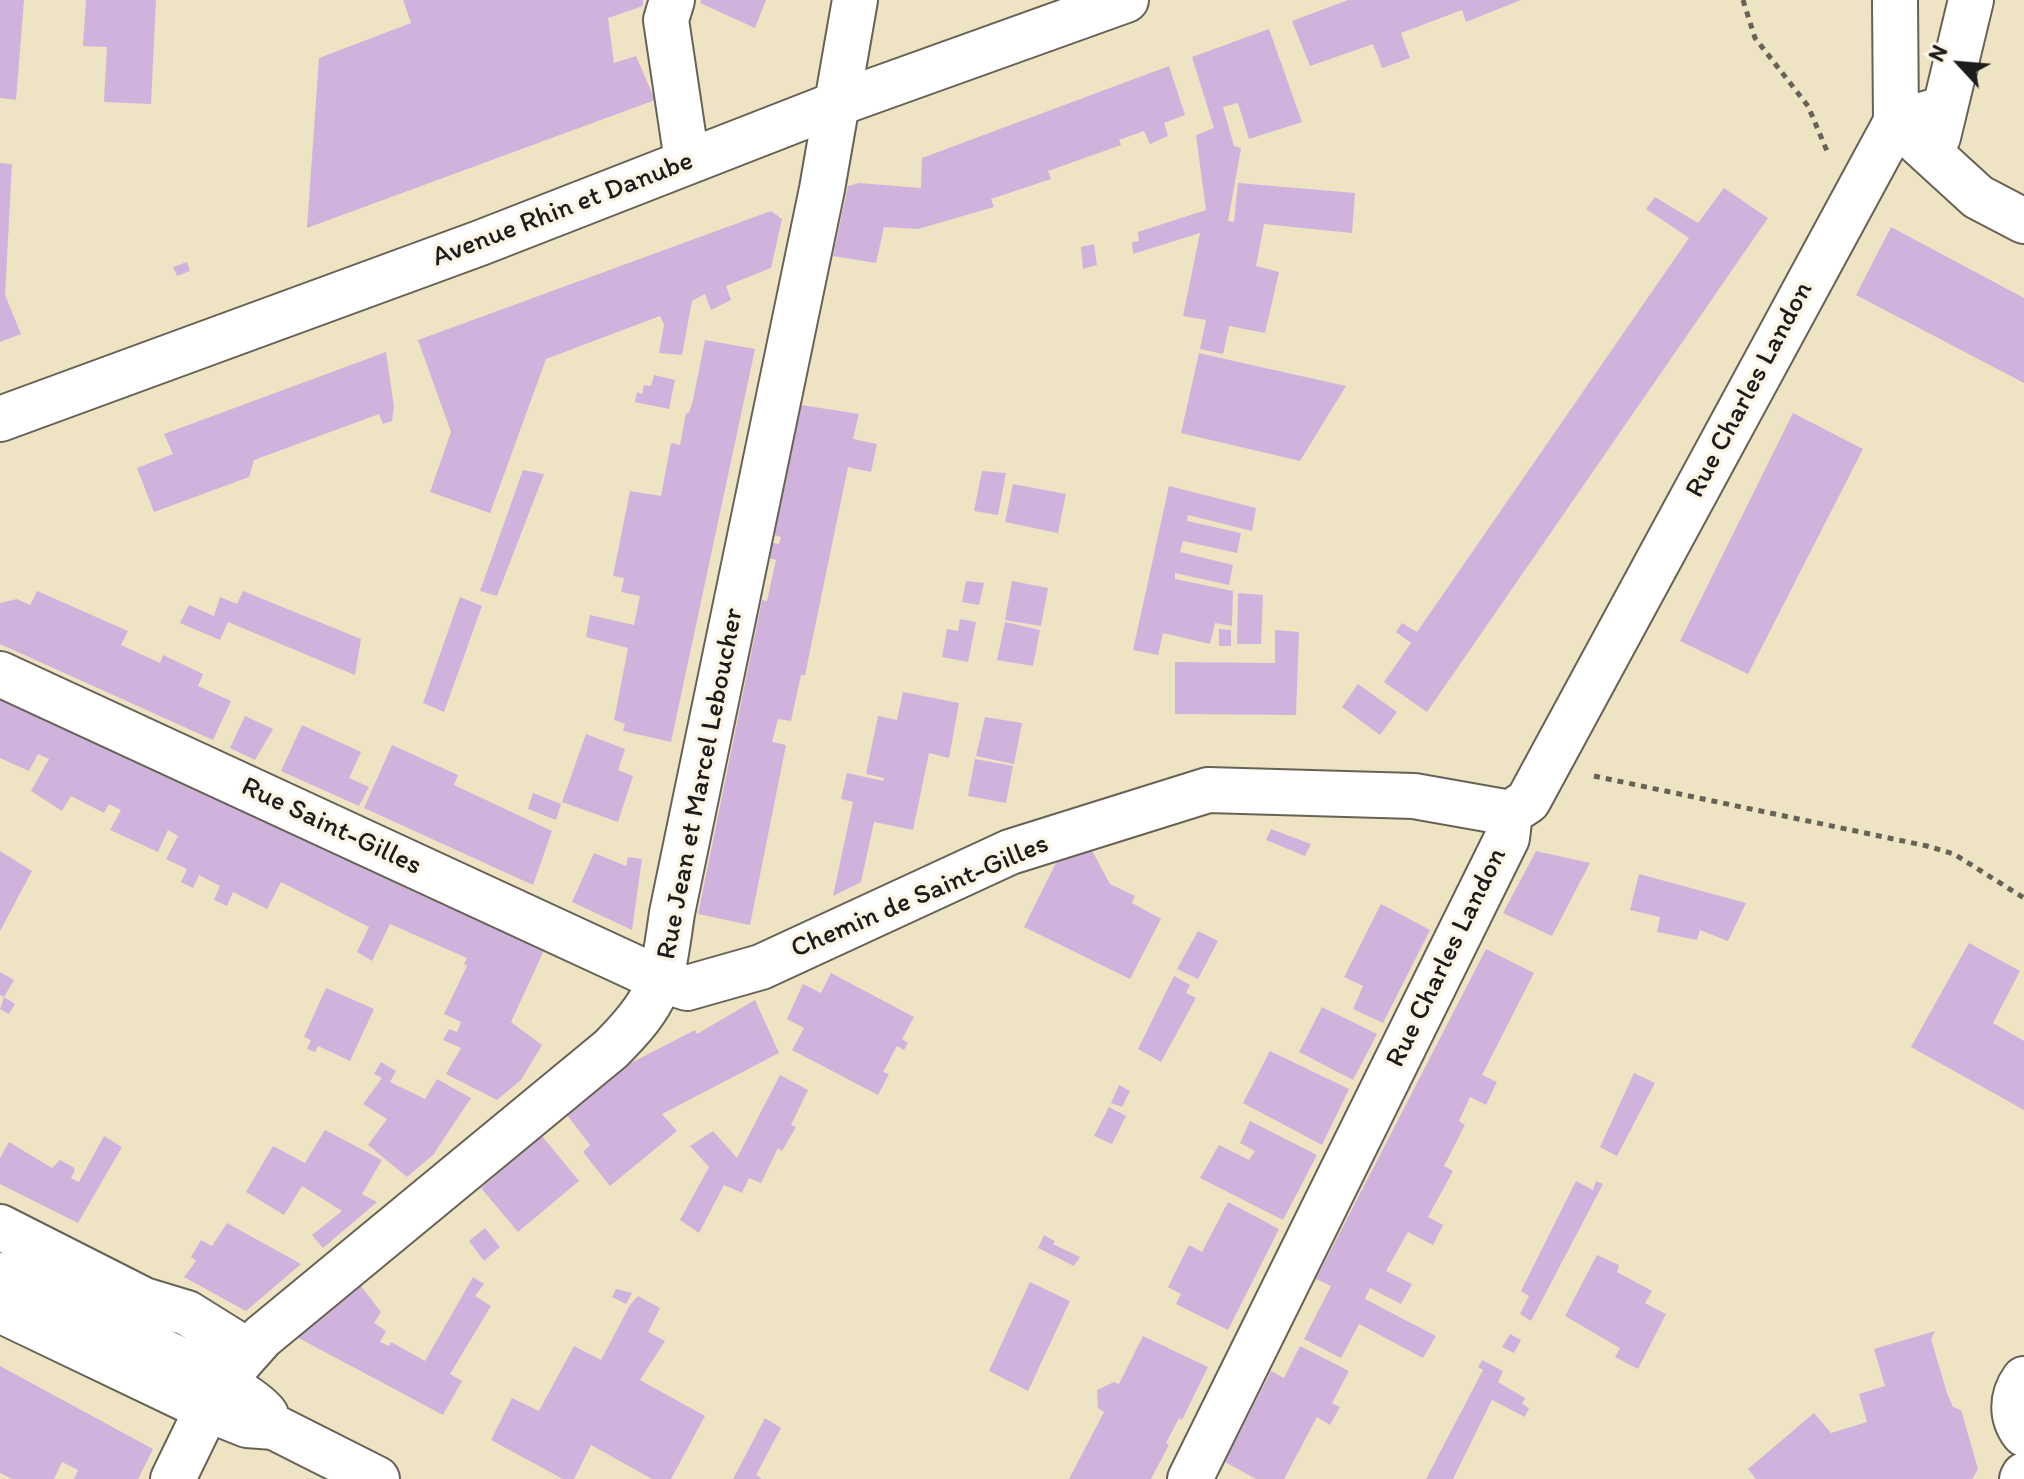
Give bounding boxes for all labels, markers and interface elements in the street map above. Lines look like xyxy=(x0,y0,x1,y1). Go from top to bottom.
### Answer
north arrow xyxy=(1920,24,2000,104)
text: N xyxy=(1923,41,1953,66)
street label: Avenue Rhin et Danube xyxy=(428,145,698,275)
street label: Rue Charles Landon xyxy=(1679,276,1821,504)
street label: Rue Jean et Marcel Leboucher xyxy=(650,606,752,962)
street label: Rue Saint-Gilles xyxy=(235,771,427,883)
street label: Chemin de Saint-Gilles xyxy=(786,828,1054,966)
street label: Rue Charles Landon xyxy=(1379,843,1515,1073)

